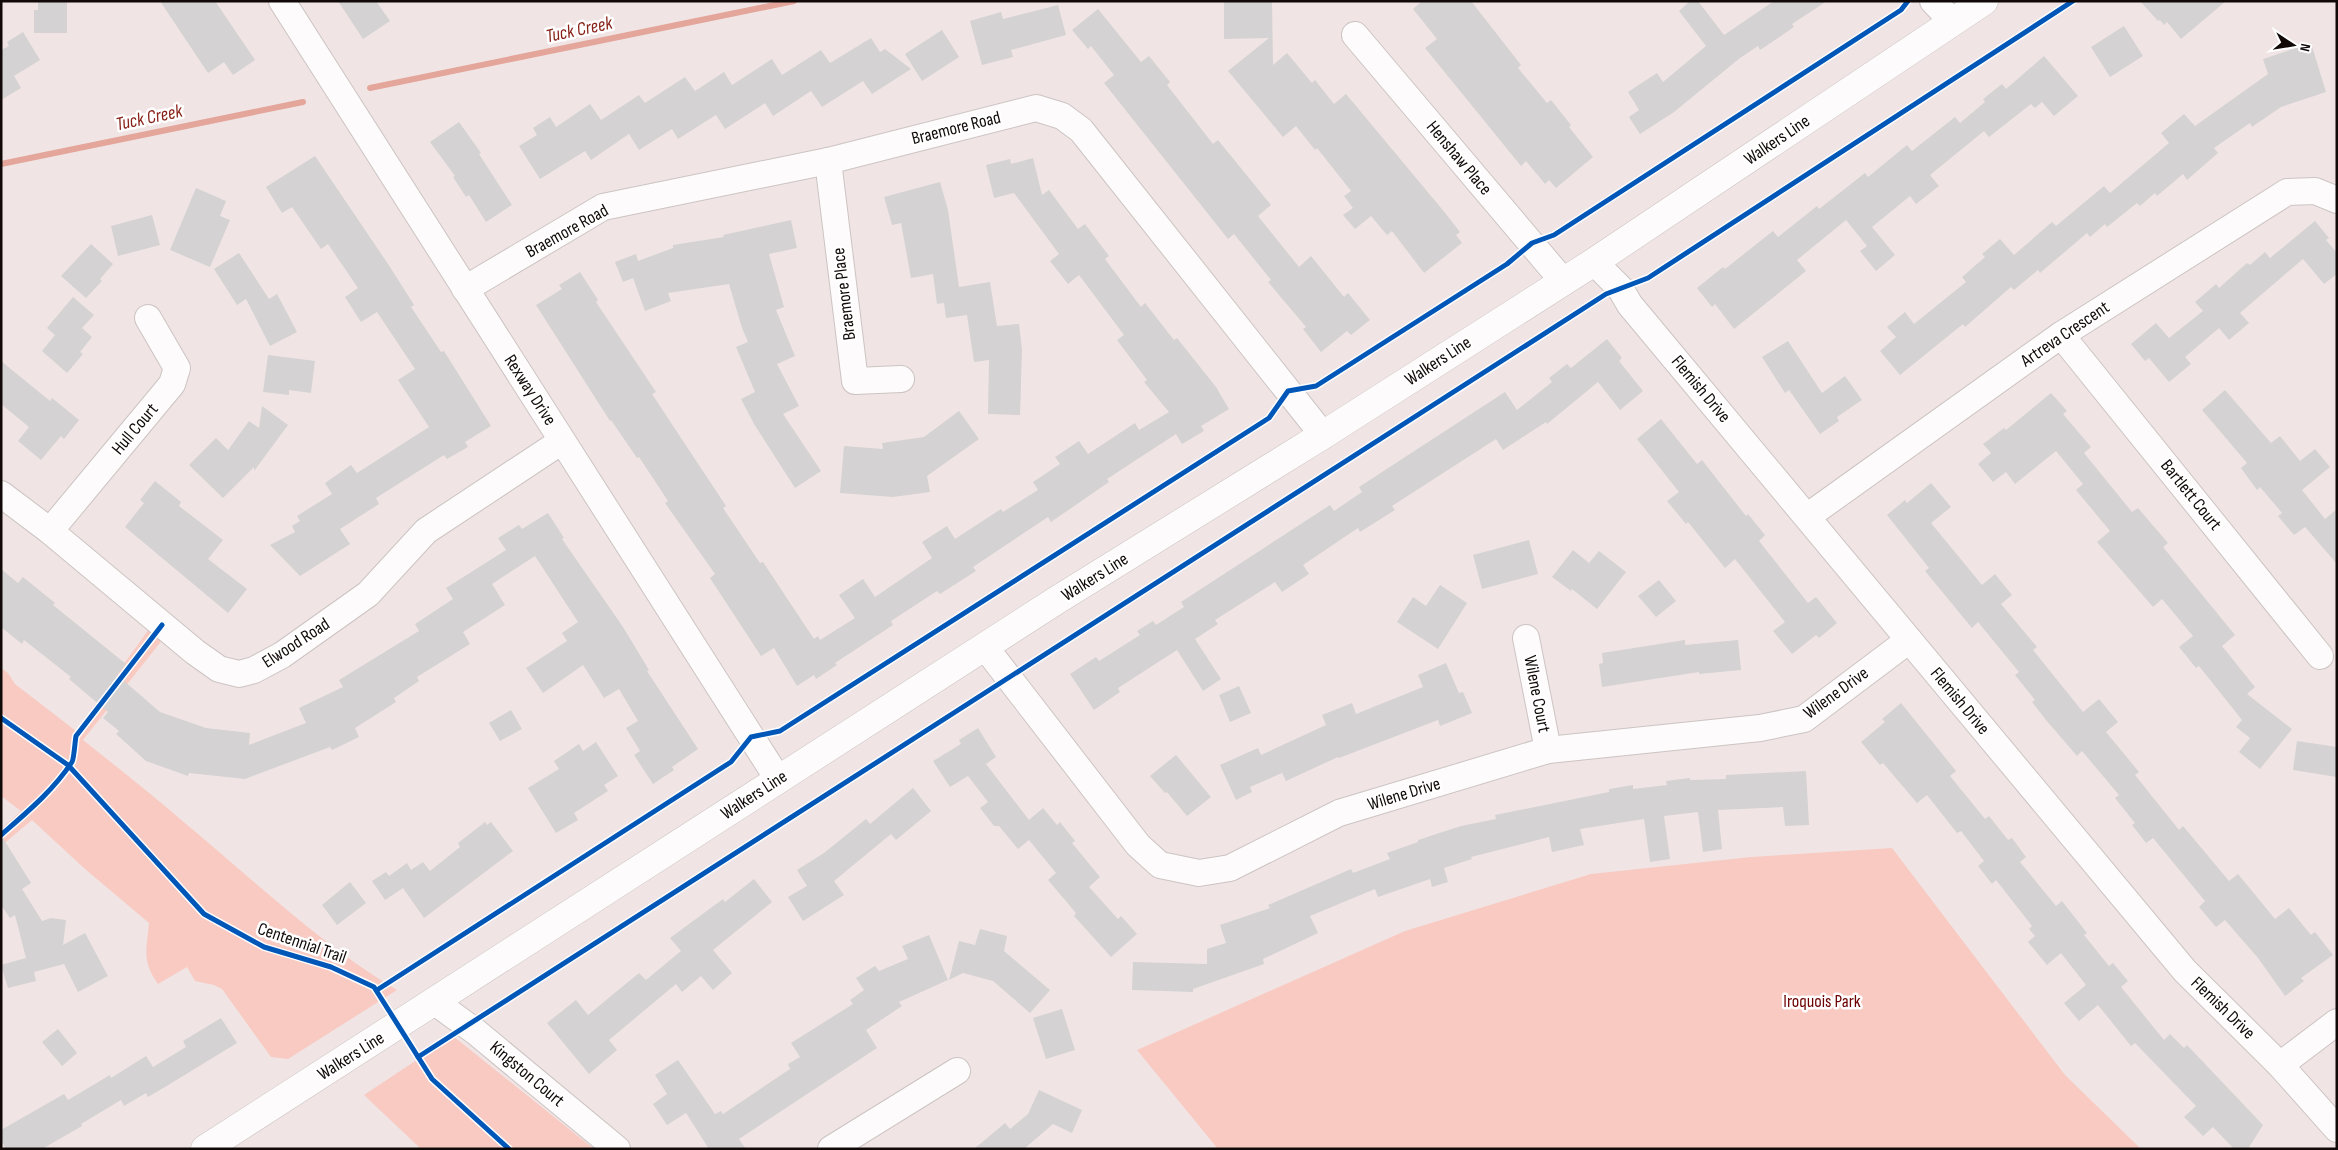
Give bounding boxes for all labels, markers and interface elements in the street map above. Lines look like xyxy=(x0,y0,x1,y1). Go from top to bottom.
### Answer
water label: Tuck Creek xyxy=(544,12,615,48)
north arrow xyxy=(2268,20,2318,70)
text: N xyxy=(2296,42,2314,53)
water label: Tuck Creek xyxy=(114,100,185,136)
street label: Braemore Road xyxy=(909,107,1003,149)
street label: Walkers Line xyxy=(1740,110,1814,170)
street label: Henshaw Place xyxy=(1422,117,1496,199)
street label: Braemore Road xyxy=(522,200,612,262)
street label: Braemore Place xyxy=(828,246,860,342)
street label: Artreva Crescent xyxy=(2016,296,2114,372)
street label: Walkers Line xyxy=(1401,332,1475,390)
street label: Rexway Drive xyxy=(499,351,561,429)
street label: Flemish Drive xyxy=(1667,351,1735,427)
street label: Hull Court xyxy=(107,399,163,459)
street label: Bartlett Court xyxy=(2156,455,2226,535)
street label: Walkers Line xyxy=(1058,548,1132,606)
street label: Elwood Road xyxy=(258,613,334,673)
street label: Wilene Court xyxy=(1519,654,1555,735)
street label: Wilene Drive xyxy=(1800,662,1872,724)
street label: Flemish Drive xyxy=(1926,663,1994,739)
street label: Walkers Line xyxy=(717,766,791,824)
street label: Wilene Drive xyxy=(1365,773,1443,815)
street label: Centennial Trail xyxy=(255,918,349,968)
street label: Flemish Drive xyxy=(2187,972,2259,1044)
park label: Iroquois Park xyxy=(1783,991,1861,1012)
street label: Walkers Line xyxy=(314,1027,388,1085)
street label: Kingston Court xyxy=(486,1037,569,1112)

